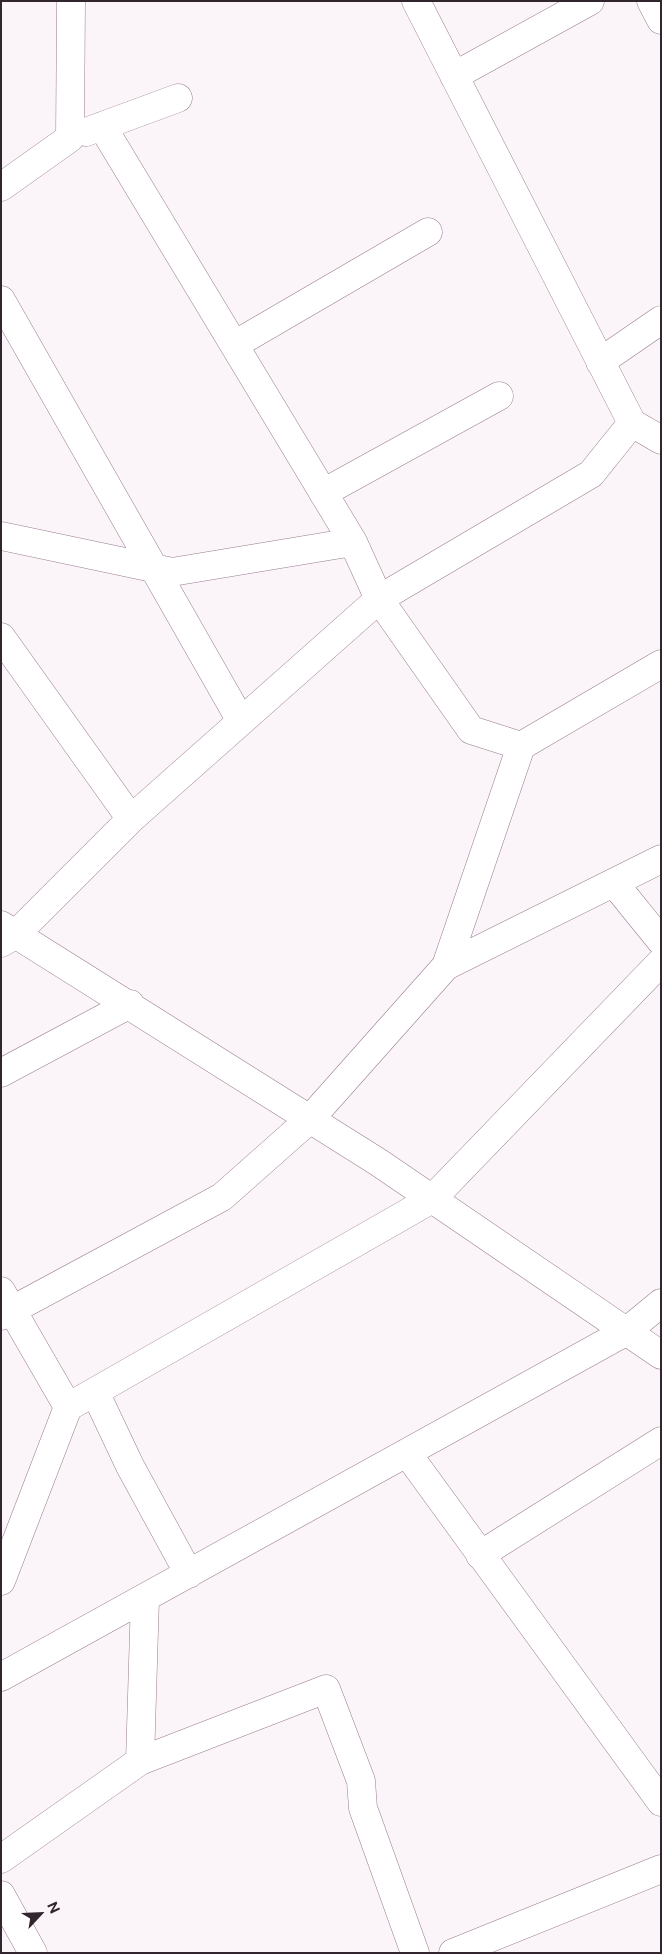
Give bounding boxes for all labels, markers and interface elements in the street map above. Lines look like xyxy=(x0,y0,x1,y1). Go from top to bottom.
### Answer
north arrow xyxy=(15,1889,65,1939)
text: N xyxy=(44,1899,63,1916)

